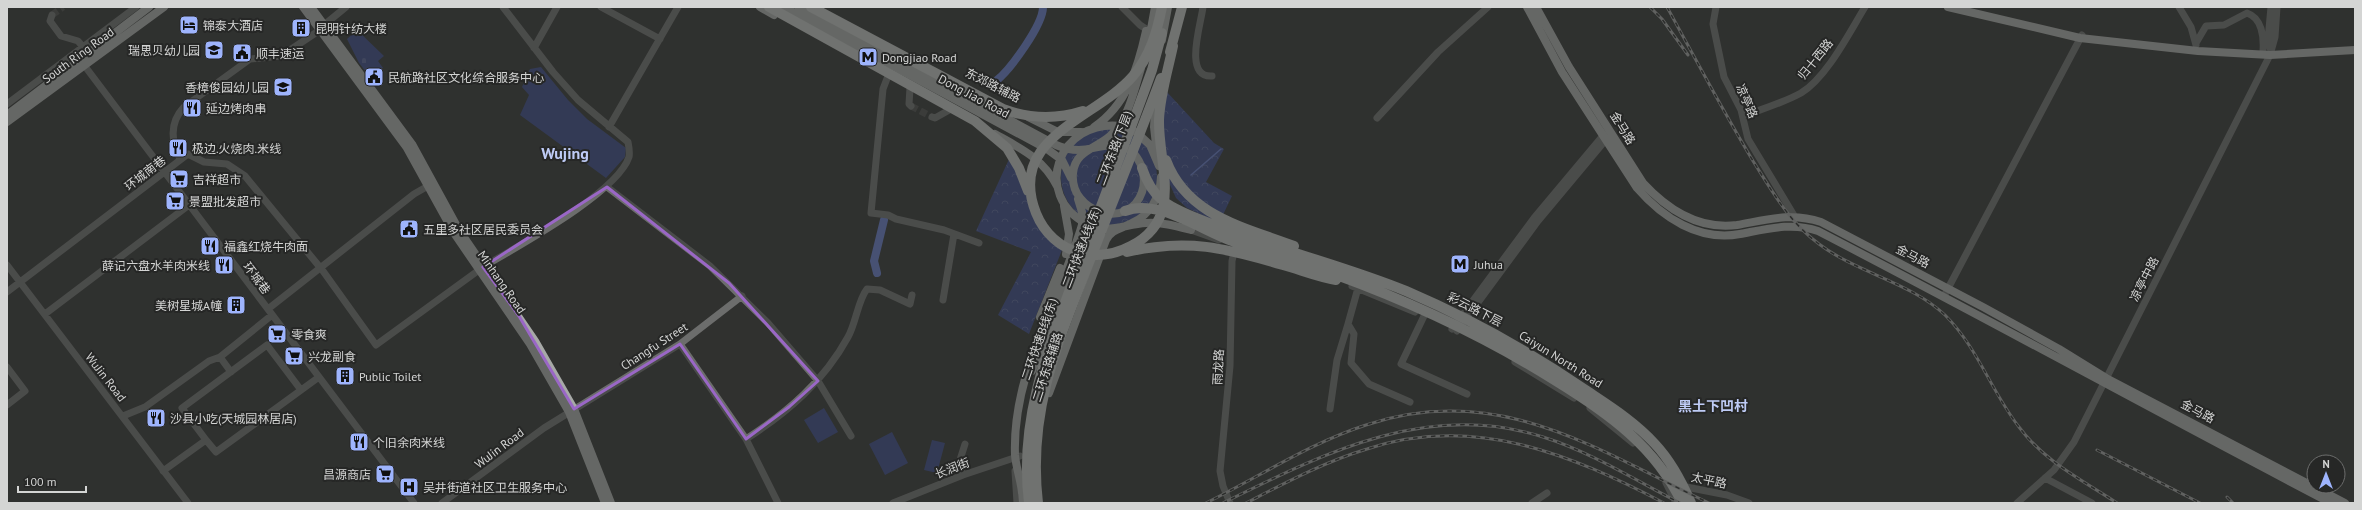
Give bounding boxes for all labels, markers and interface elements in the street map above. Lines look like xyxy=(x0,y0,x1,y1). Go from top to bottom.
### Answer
hotel icon: 锦泰大酒店 xyxy=(178,14,200,36)
building icon: 昆明针纺大楼 xyxy=(290,17,312,39)
place label: 锦泰大酒店 xyxy=(203,18,263,33)
place label: 昆明针纺大楼 xyxy=(315,21,387,36)
street label: South Ring Road xyxy=(39,24,117,86)
street label: 归十西路 xyxy=(1794,36,1836,82)
school or university icon: 瑞思贝幼儿园 xyxy=(203,39,225,61)
public building icon: 顺丰速运 xyxy=(231,42,253,64)
place label: 瑞思贝幼儿园 xyxy=(128,43,200,58)
place label: 顺丰速运 xyxy=(256,46,304,61)
metro station icon: Dongjiao Road xyxy=(857,46,879,68)
place label: Dongjiao Road xyxy=(882,50,957,65)
street label: 东郊路辅路 xyxy=(963,65,1023,105)
public building icon: 民航路社区文化综合服务中心 xyxy=(363,66,385,88)
place label: 民航路社区文化综合服务中心 xyxy=(388,70,544,85)
street label: Dong Jiao Road xyxy=(936,71,1012,121)
school or university icon: 香樟俊园幼儿园 xyxy=(272,76,294,98)
place label: 香樟俊园幼儿园 xyxy=(185,80,269,95)
street label: 凉亭路 xyxy=(1733,81,1761,121)
restaurant icon: 延边烤肉串 xyxy=(181,97,203,119)
place label: 延边烤肉串 xyxy=(206,101,266,116)
street label: 二环东路(下层) xyxy=(1093,109,1135,187)
street label: 金马路 xyxy=(1607,109,1639,147)
restaurant icon: 极边.火烧肉.米线 xyxy=(167,137,189,159)
place label: 极边.火烧肉.米线 xyxy=(192,141,281,156)
district label: Wujing xyxy=(541,143,589,163)
street label: 环城南巷 xyxy=(121,152,169,194)
supermarket icon: 吉祥超市 xyxy=(168,168,190,190)
place label: 吉祥超市 xyxy=(193,172,241,187)
supermarket icon: 景盟批发超市 xyxy=(164,190,186,212)
place label: 景盟批发超市 xyxy=(189,194,261,209)
street label: 二环快速A线(东) xyxy=(1059,204,1103,290)
public building icon: 五里多社区居民委员会 xyxy=(398,218,420,240)
place label: 五里多社区居民委员会 xyxy=(423,222,543,237)
restaurant icon: 福鑫红烧牛肉面 xyxy=(199,235,221,257)
place label: 福鑫红烧牛肉面 xyxy=(224,239,308,254)
street label: 金马路 xyxy=(1894,241,1932,271)
street label: Minhang Road xyxy=(475,248,529,316)
metro station icon: Juhua xyxy=(1449,253,1471,275)
restaurant icon: 薛记六盘水羊肉米线 xyxy=(213,254,235,276)
street label: 凉亭中路 xyxy=(2126,254,2162,304)
place label: Juhua xyxy=(1473,257,1503,272)
place label: 薛记六盘水羊肉米线 xyxy=(102,258,210,273)
street label: 环城巷 xyxy=(240,259,274,297)
street label: 彩云路下层 xyxy=(1445,289,1505,329)
building icon: 美树星城A幢 xyxy=(225,294,247,316)
street label: 二环快速B线(东) xyxy=(1018,296,1060,382)
place label: 美树星城A幢 xyxy=(155,298,222,313)
street label: Changfu Street xyxy=(618,319,690,373)
supermarket icon: 零食爽 xyxy=(266,323,288,345)
place label: 零食爽 xyxy=(291,327,327,342)
street label: Caiyun North Road xyxy=(1516,327,1606,391)
street label: 二环东路辅路 xyxy=(1029,330,1065,404)
supermarket icon: 兴龙副食 xyxy=(283,345,305,367)
place label: 兴龙副食 xyxy=(308,349,356,364)
street label: 雨龙路 xyxy=(1210,349,1226,385)
street label: WuJin Road xyxy=(82,350,130,404)
building icon: Public Toilet xyxy=(334,365,356,387)
place label: Public Toilet xyxy=(359,369,421,384)
street label: 金马路 xyxy=(2179,396,2217,426)
district label: 黑土下凹村 xyxy=(1678,397,1748,415)
restaurant icon: 沙县小吃(天城园林居店) xyxy=(145,407,167,429)
place label: 沙县小吃(天城园林居店) xyxy=(170,411,297,426)
street label: WuJin Road xyxy=(471,425,527,471)
restaurant icon: 个旧余肉米线 xyxy=(348,431,370,453)
place label: 个旧余肉米线 xyxy=(373,435,445,450)
north arrow xyxy=(2306,454,2346,494)
street label: 长润街 xyxy=(933,455,971,481)
text: N xyxy=(2322,457,2330,471)
supermarket icon: 昌源商店 xyxy=(374,463,396,485)
place label: 昌源商店 xyxy=(323,467,371,482)
scale bar xyxy=(18,468,86,494)
street label: 太平路 xyxy=(1690,469,1728,491)
text: 100 m xyxy=(24,474,57,489)
hospital icon: 吴井街道社区卫生服务中心 xyxy=(398,476,420,498)
place label: 吴井街道社区卫生服务中心 xyxy=(423,480,567,495)

